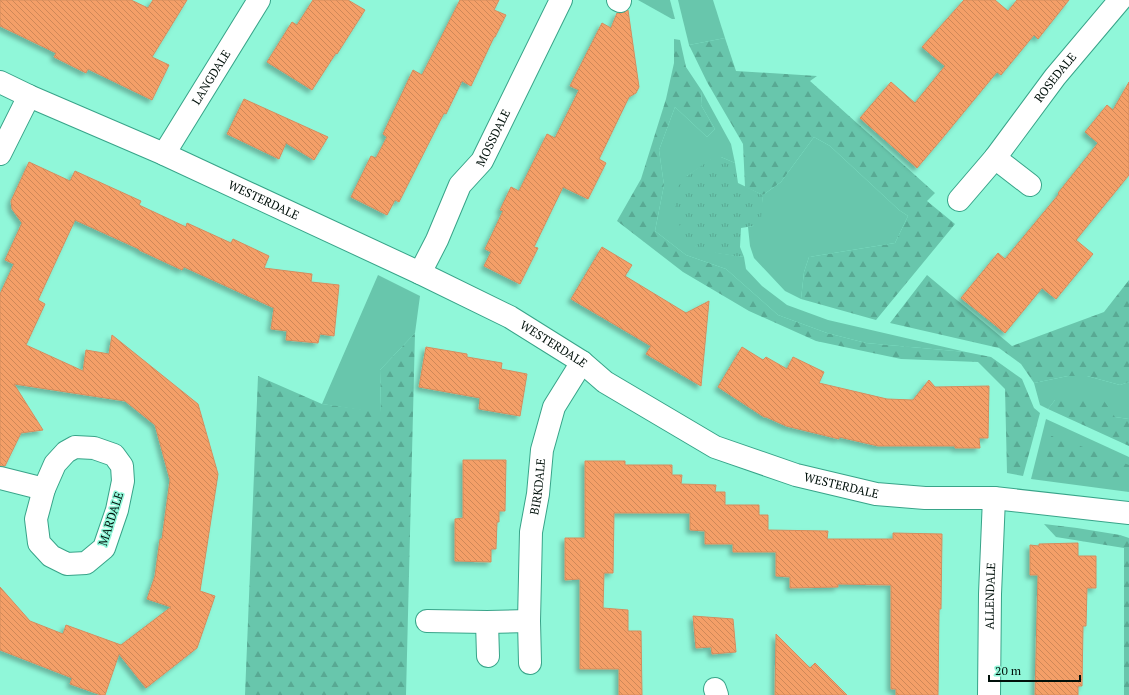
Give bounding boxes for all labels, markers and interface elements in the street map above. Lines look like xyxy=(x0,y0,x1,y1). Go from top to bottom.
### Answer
street label: LANGDALE xyxy=(188,47,233,107)
street label: ROSEDALE xyxy=(1031,49,1079,105)
street label: MOSSDALE xyxy=(473,107,513,169)
street label: WESTERDALE xyxy=(226,177,302,223)
street label: WESTERDALE xyxy=(517,317,591,370)
street label: BIRKDALE xyxy=(526,458,548,516)
street label: WESTERDALE xyxy=(802,469,880,501)
street label: MARDALE xyxy=(95,490,126,548)
street label: ALLENDALE xyxy=(982,562,998,629)
scale bar xyxy=(989,657,1080,683)
text: 20 m xyxy=(995,663,1022,678)

